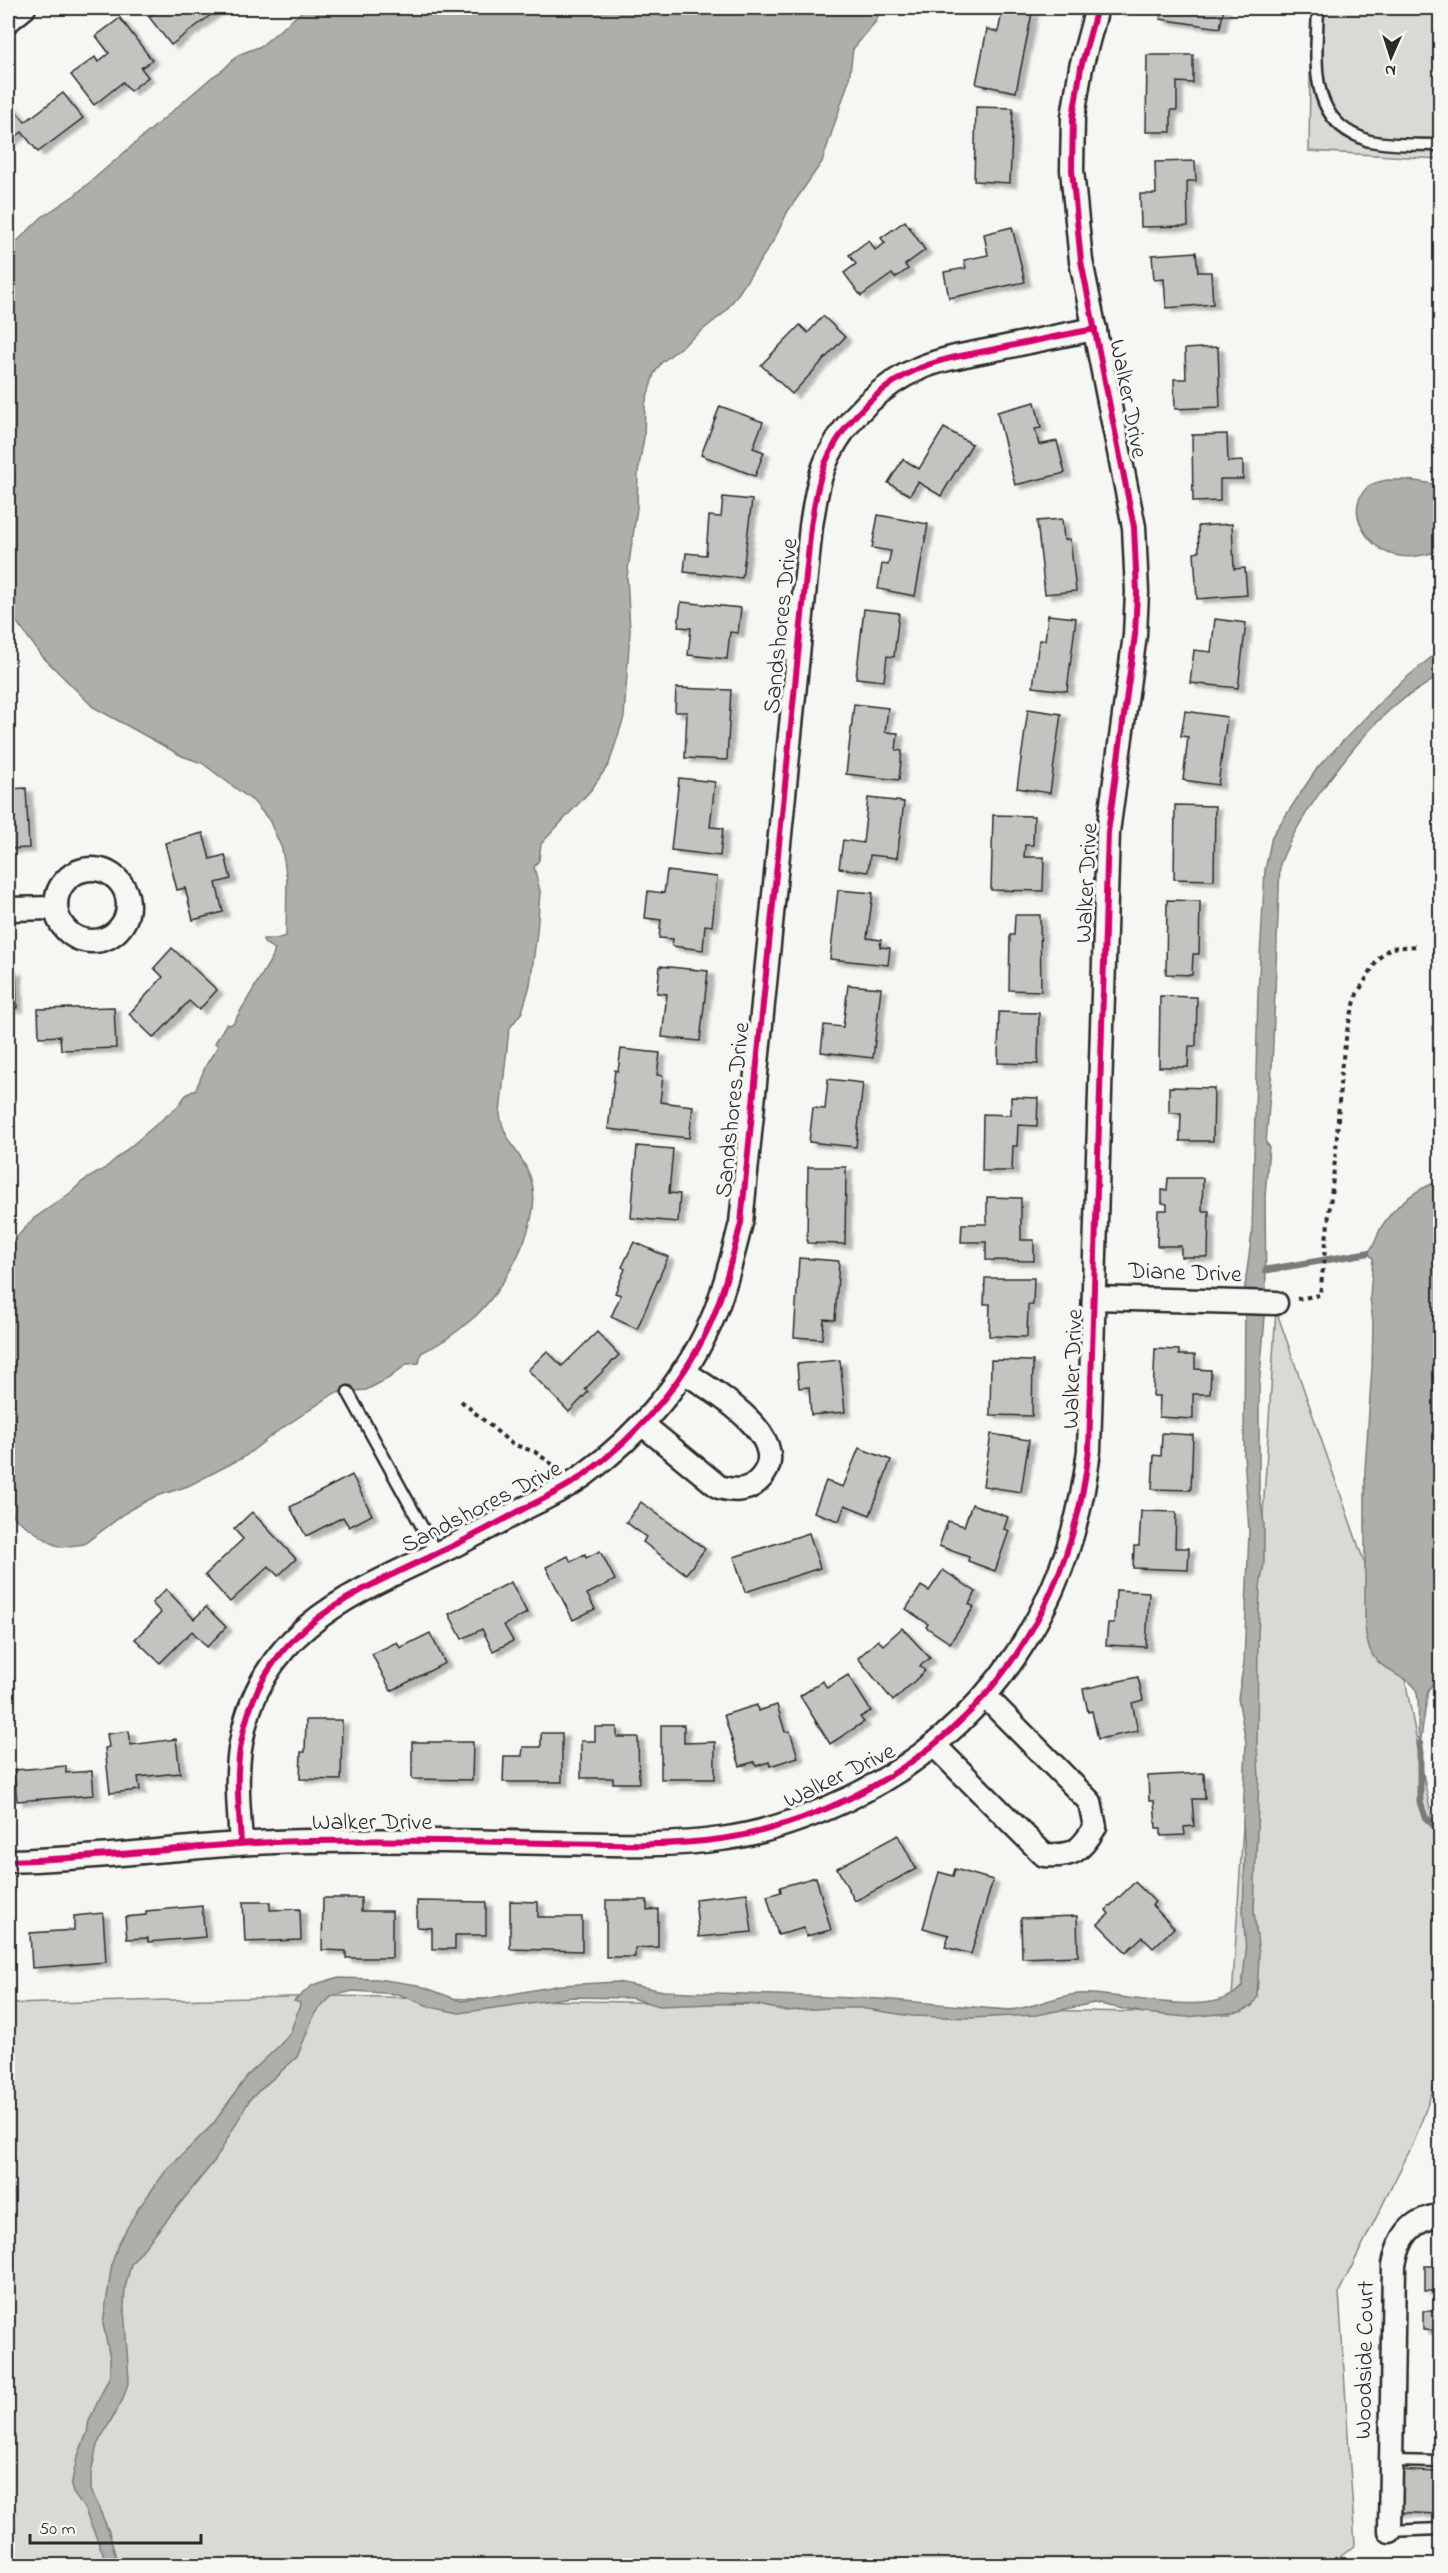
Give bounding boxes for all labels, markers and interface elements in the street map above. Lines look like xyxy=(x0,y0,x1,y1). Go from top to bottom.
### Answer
north arrow xyxy=(1361,27,1421,87)
text: N xyxy=(1384,58,1396,82)
street label: Walker Drive xyxy=(1098,337,1156,462)
street label: Sandshores Drive xyxy=(755,536,809,716)
street label: Walker Drive xyxy=(1067,822,1109,944)
street label: Sandshores Drive xyxy=(707,1020,761,1200)
street label: Diane Drive xyxy=(1127,1254,1243,1293)
street label: Walker Drive xyxy=(1054,1308,1094,1430)
street label: Sandshores Drive xyxy=(396,1452,569,1564)
street label: Walker Drive xyxy=(778,1735,902,1819)
street label: Walker Drive xyxy=(312,1806,432,1841)
street label: Woodside Court xyxy=(1347,2280,1385,2440)
scale bar xyxy=(30,2507,201,2545)
text: 50 m xyxy=(39,2517,76,2543)

